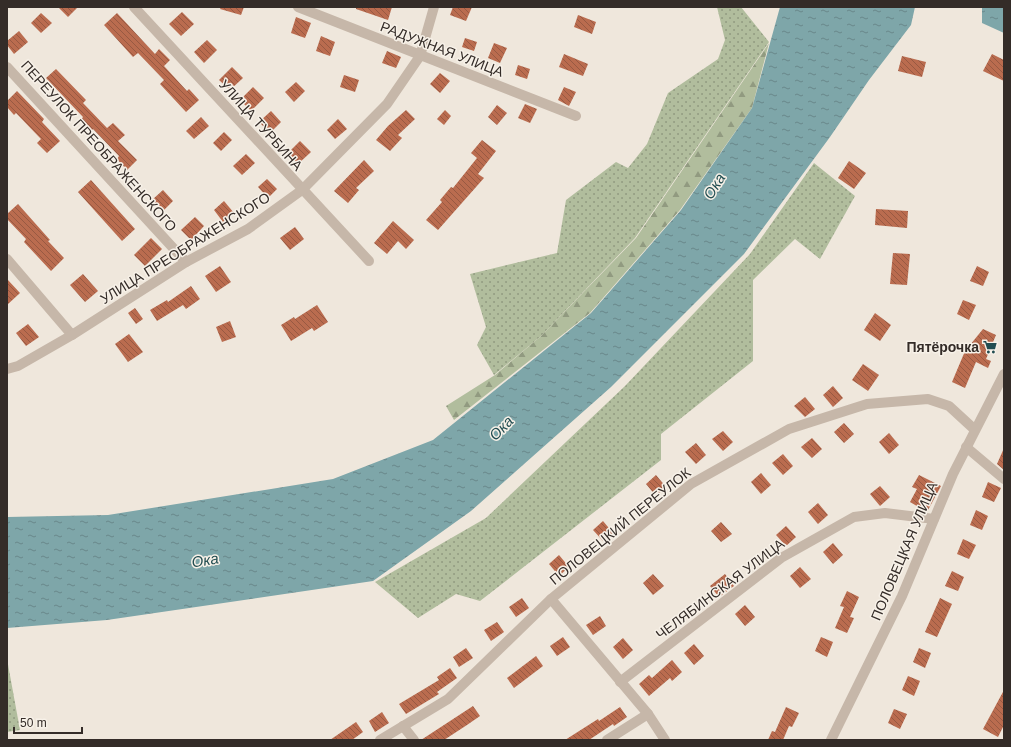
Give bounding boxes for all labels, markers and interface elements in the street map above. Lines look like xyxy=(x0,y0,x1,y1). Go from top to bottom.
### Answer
street label: РАДУЖНАЯ УЛИЦА xyxy=(378,18,506,80)
street label: ПЕРЕУЛОК ПРЕОБРАЖЕНСКОГО xyxy=(18,57,180,235)
street label: УЛИЦА ТУРБИНА xyxy=(216,76,306,174)
water label: Ока xyxy=(700,170,728,202)
street label: УЛИЦА ПРЕОБРАЖЕНСКОГО xyxy=(97,189,273,307)
place label: Пятёрочка xyxy=(906,339,979,355)
supermarket icon: Пятёрочка xyxy=(982,339,998,355)
water label: Ока xyxy=(485,412,517,444)
street label: ПОЛОВЕЦКИЙ ПЕРЕУЛОК xyxy=(546,463,694,588)
street label: ПОЛОВЕЦКАЯ УЛИЦА xyxy=(868,479,941,623)
street label: ЧЕЛЯБИНСКАЯ УЛИЦА xyxy=(653,535,788,642)
water label: Ока xyxy=(190,549,220,571)
scale bar xyxy=(14,709,82,735)
text: 50 m xyxy=(20,716,47,730)

